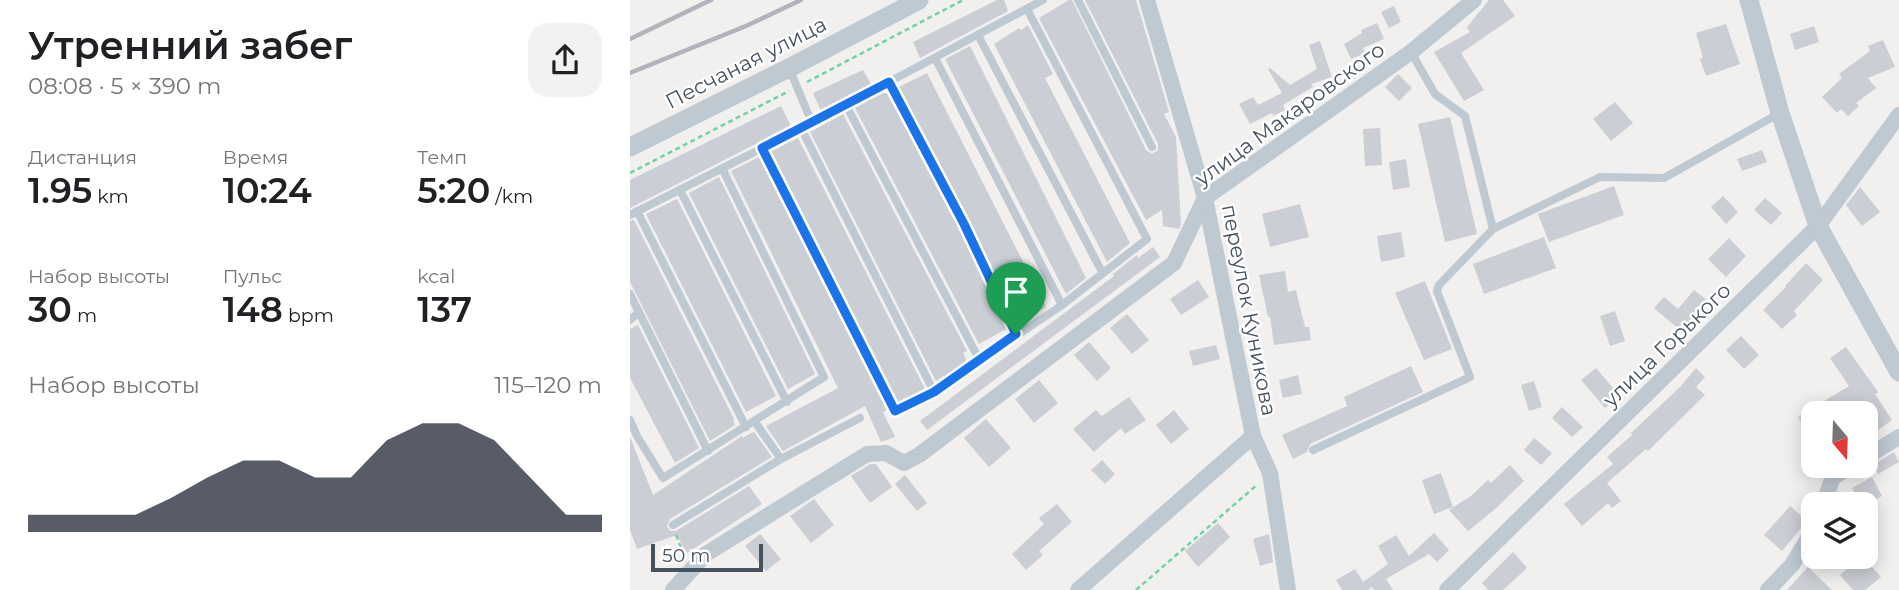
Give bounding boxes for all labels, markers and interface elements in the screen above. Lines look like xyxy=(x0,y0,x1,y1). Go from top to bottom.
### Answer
street label: Песчаная улица xyxy=(661,11,830,114)
text: Утренний забег xyxy=(28,22,352,69)
button: share xyxy=(528,23,602,97)
street label: улица Макаровского xyxy=(1189,36,1389,191)
text: 08:08 · 5 × 390 m xyxy=(28,72,221,100)
text: Дистанция xyxy=(28,146,137,169)
text: Время xyxy=(223,146,288,169)
text: Темп xyxy=(417,146,467,169)
text: 1.95 xyxy=(28,169,92,212)
text: 10:24 xyxy=(223,169,312,212)
text: 5:20 xyxy=(417,169,490,212)
text: km xyxy=(92,185,129,208)
text: /km xyxy=(490,185,533,208)
street label: переулок Куникова xyxy=(1217,202,1282,418)
pin xyxy=(986,262,1046,334)
text: Набор высоты xyxy=(28,265,170,288)
text: Пульс xyxy=(223,265,282,288)
text: kcal xyxy=(417,265,455,288)
icon: arrive xyxy=(997,273,1035,311)
street label: улица Горького xyxy=(1597,277,1736,413)
text: 30 xyxy=(28,288,72,331)
text: 148 xyxy=(223,288,283,331)
text: 137 xyxy=(417,288,472,331)
text: m xyxy=(72,304,97,327)
text: bpm xyxy=(283,304,334,327)
text: Набор высоты xyxy=(28,371,200,399)
text: 115–120 m xyxy=(494,371,602,399)
north arrow xyxy=(1801,401,1878,478)
map controls xyxy=(1801,401,1878,569)
button: layers xyxy=(1801,492,1878,569)
scale bar xyxy=(651,541,763,573)
text: 50 m xyxy=(662,544,710,567)

